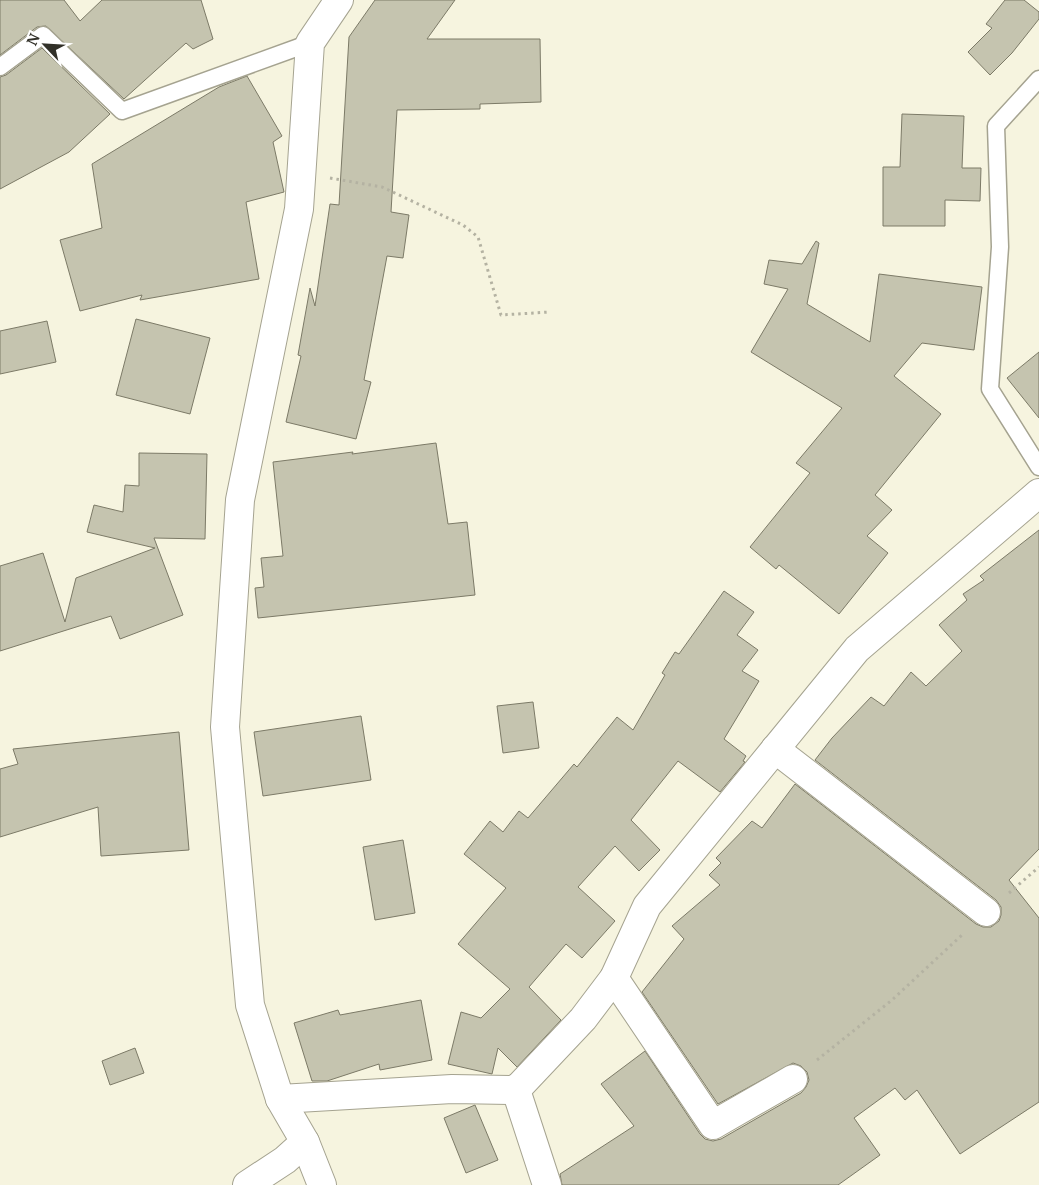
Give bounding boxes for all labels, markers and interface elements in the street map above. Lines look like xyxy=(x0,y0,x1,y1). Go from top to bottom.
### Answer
north arrow xyxy=(20,20,70,70)
text: N xyxy=(23,31,44,48)

